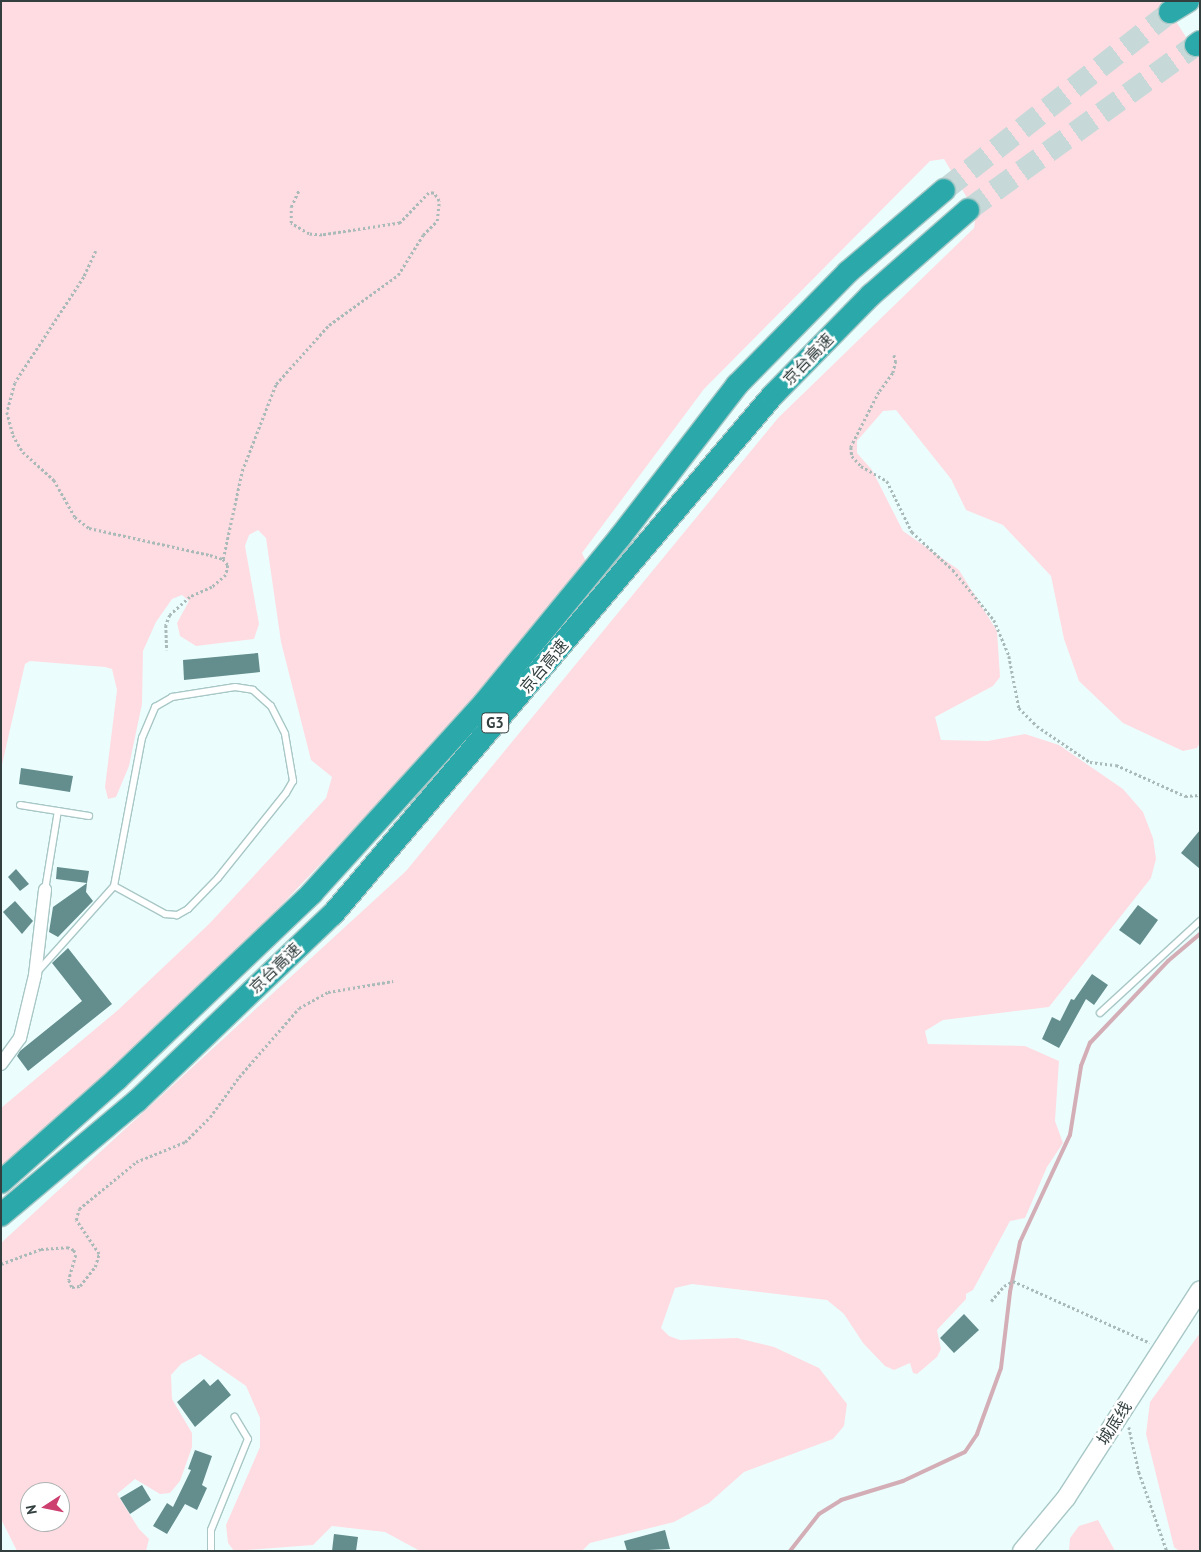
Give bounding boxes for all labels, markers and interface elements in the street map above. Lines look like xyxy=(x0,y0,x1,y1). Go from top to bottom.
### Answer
street label: 京台高速 xyxy=(779,329,837,389)
street label: 京台高速 xyxy=(516,635,572,697)
road number: G3 xyxy=(480,710,510,736)
street label: 京台高速 xyxy=(245,939,305,997)
street label: 城底线 xyxy=(1093,1398,1135,1448)
north arrow xyxy=(20,1482,70,1532)
text: N xyxy=(22,1503,41,1516)

